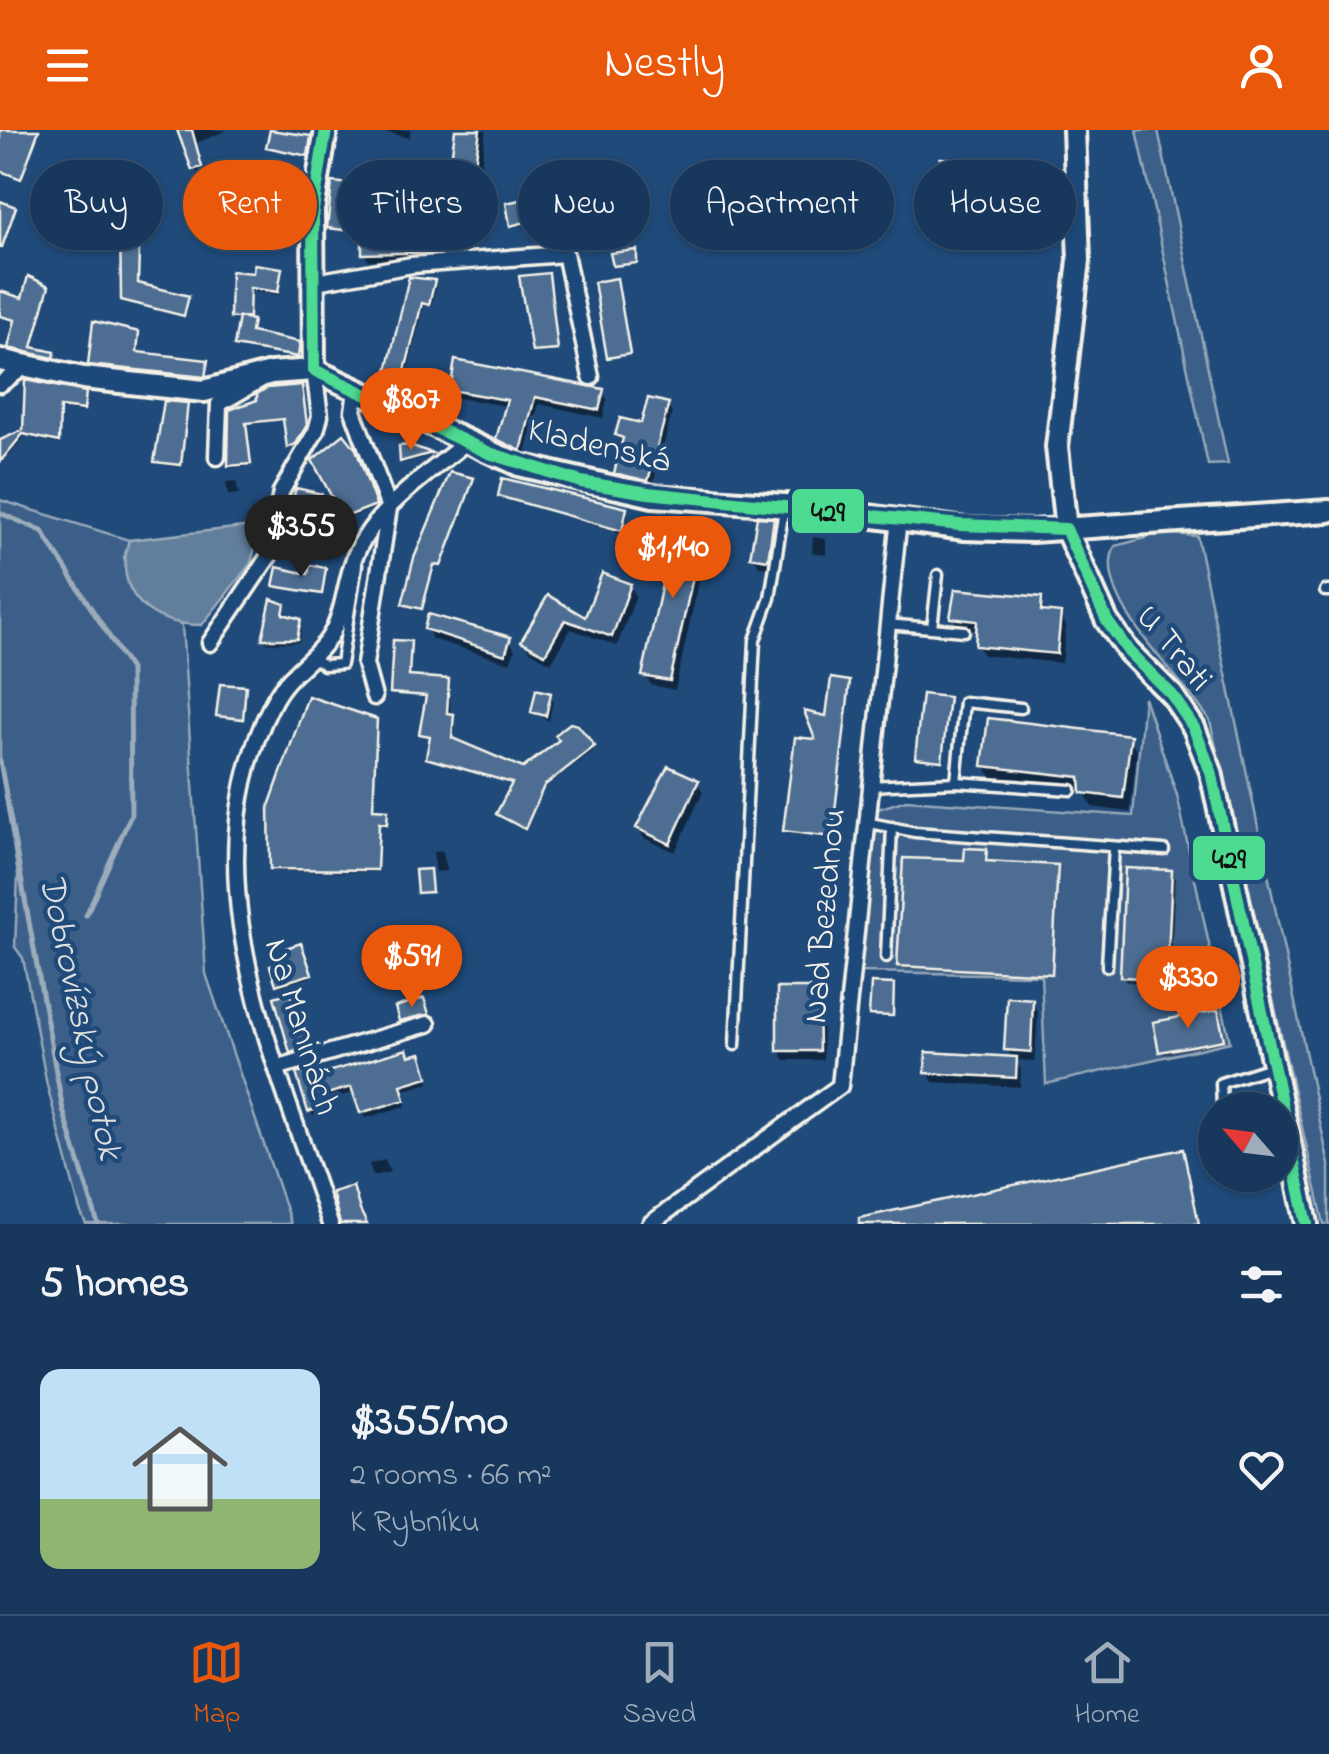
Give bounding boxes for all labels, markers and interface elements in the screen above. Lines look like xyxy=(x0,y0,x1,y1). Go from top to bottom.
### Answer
text: Nestly xyxy=(604,32,725,98)
icon: menu xyxy=(40,38,95,93)
icon: person xyxy=(1234,38,1289,93)
chip: Buy xyxy=(30,160,163,250)
chip: Rent xyxy=(183,160,317,250)
chip: Filters xyxy=(337,160,498,250)
chip: New xyxy=(518,160,650,250)
chip: Apartment xyxy=(670,160,894,250)
chip: House xyxy=(914,160,1076,250)
pin: $807 xyxy=(352,368,470,453)
text: $807 xyxy=(382,377,440,424)
street label: Kladenská xyxy=(523,406,676,488)
line badge: 429 xyxy=(790,487,866,535)
text: 429 xyxy=(811,494,846,535)
pin: $355 xyxy=(242,495,360,580)
text: $355 xyxy=(266,504,336,551)
pin: $1,140 xyxy=(592,516,754,601)
text: $1,140 xyxy=(637,525,709,572)
street label: U Trati xyxy=(1122,595,1224,703)
street label: Nad Bezednou xyxy=(791,806,861,1026)
line badge: 429 xyxy=(1191,834,1267,882)
text: 429 xyxy=(1212,841,1247,882)
water label: Dobrovízský potok xyxy=(21,869,137,1166)
pin: $591 xyxy=(353,925,471,1010)
street label: Na Maninách xyxy=(249,932,351,1122)
text: $591 xyxy=(383,934,441,981)
pin: $330 xyxy=(1129,946,1247,1031)
text: $330 xyxy=(1158,955,1218,1002)
north arrow xyxy=(1198,1092,1298,1192)
map controls xyxy=(1198,1092,1298,1192)
text: 5 homes xyxy=(40,1254,189,1315)
icon: filters xyxy=(1234,1257,1289,1312)
text: $355/mo xyxy=(350,1392,508,1453)
icon: home xyxy=(120,1409,240,1529)
icon: heart xyxy=(1234,1442,1289,1497)
text: 2 rooms · 66 m² xyxy=(350,1453,552,1500)
text: K Rybníku xyxy=(350,1500,480,1547)
tab: Map xyxy=(189,1635,244,1736)
tab: Saved xyxy=(623,1635,696,1736)
tab: Home xyxy=(1075,1635,1140,1736)

